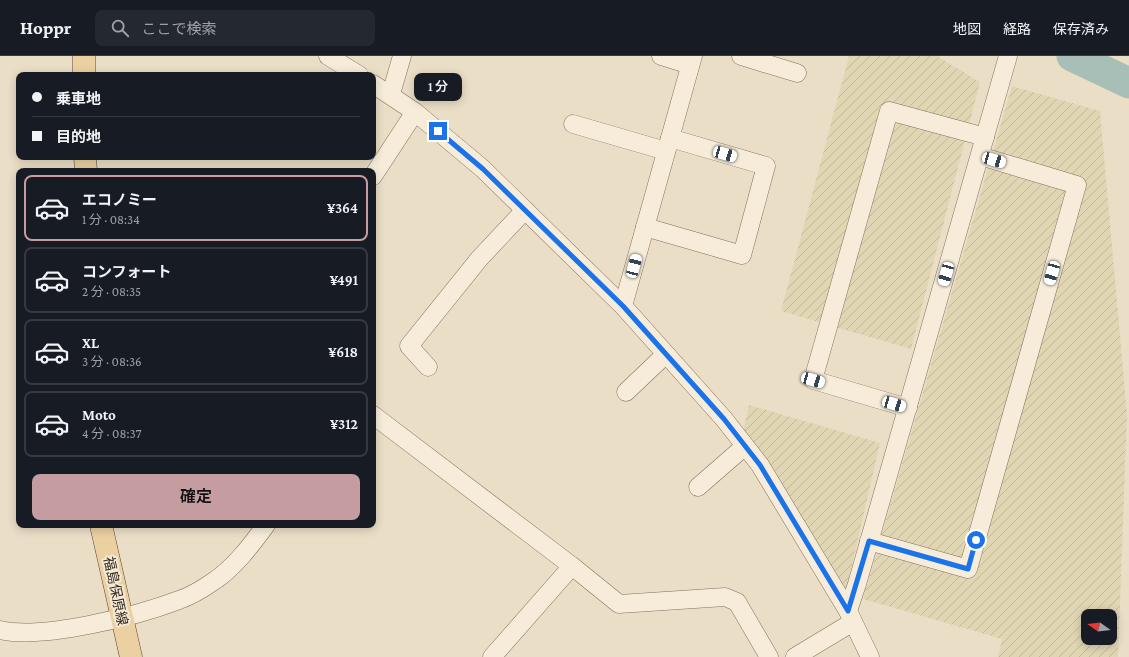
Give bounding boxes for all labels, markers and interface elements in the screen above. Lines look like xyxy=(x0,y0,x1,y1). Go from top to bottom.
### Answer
search box xyxy=(95,10,375,46)
text: Hoppr xyxy=(20,17,71,38)
icon: search xyxy=(109,17,131,39)
text: ここで検索 xyxy=(141,21,216,37)
text: 地図 xyxy=(953,21,981,37)
text: 経路 xyxy=(1003,21,1031,37)
text: 保存済み xyxy=(1053,21,1109,37)
callout: 1 分 xyxy=(414,73,462,101)
text: 1 分 xyxy=(428,79,448,94)
text: 乗車地 xyxy=(56,91,101,107)
route end xyxy=(429,122,447,140)
text: 目的地 xyxy=(56,129,101,145)
car xyxy=(712,145,738,163)
car xyxy=(981,151,1007,169)
icon: car xyxy=(34,190,70,226)
text: エコノミー xyxy=(82,192,157,208)
text: ¥364 xyxy=(327,200,358,216)
text: 1 分 · 08:34 xyxy=(82,212,140,227)
car xyxy=(625,253,643,279)
car xyxy=(1043,260,1061,286)
car xyxy=(937,261,955,287)
icon: car xyxy=(34,262,70,298)
text: コンフォート xyxy=(82,264,172,280)
text: ¥491 xyxy=(330,272,358,288)
text: 2 分 · 08:35 xyxy=(82,284,141,299)
icon: car xyxy=(34,334,70,370)
text: XL xyxy=(82,335,99,351)
text: ¥618 xyxy=(328,344,358,360)
text: 3 分 · 08:36 xyxy=(82,354,142,369)
car xyxy=(800,371,826,389)
car xyxy=(881,395,907,413)
icon: car xyxy=(34,406,70,442)
text: Moto xyxy=(82,407,116,423)
text: ¥312 xyxy=(330,416,358,432)
text: 4 分 · 08:37 xyxy=(82,426,141,441)
button: 確定 xyxy=(32,474,360,520)
route start xyxy=(967,531,985,549)
street label: 福島保原線 xyxy=(101,555,131,627)
north arrow xyxy=(1081,609,1117,645)
map controls xyxy=(1081,609,1117,645)

